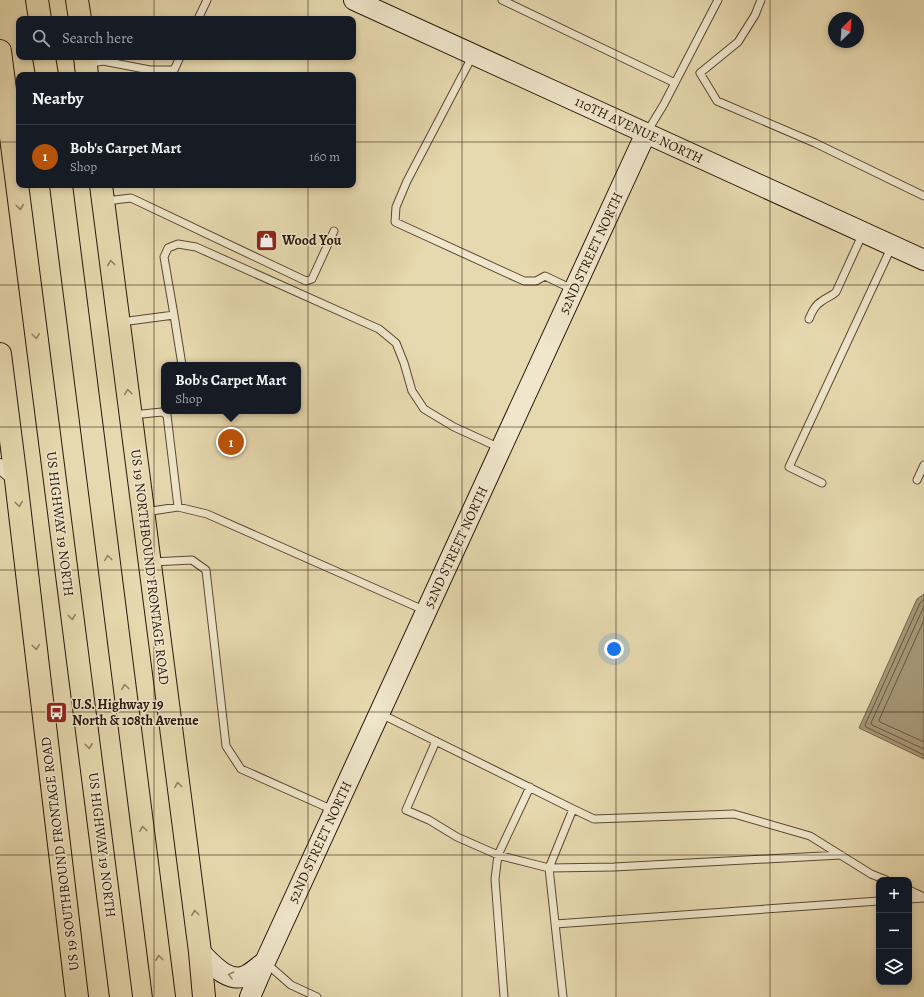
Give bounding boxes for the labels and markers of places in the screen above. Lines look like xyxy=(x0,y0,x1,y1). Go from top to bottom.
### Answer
shop icon: Wood You xyxy=(253,227,279,253)
place label: Wood You xyxy=(281,231,342,250)
pin: 1 xyxy=(218,427,244,457)
place label: U.S. Highway 19 North & 108th Avenue xyxy=(72,695,199,730)
bus stop icon: U.S. Highway 19 North & 108th Avenue xyxy=(44,699,70,725)

